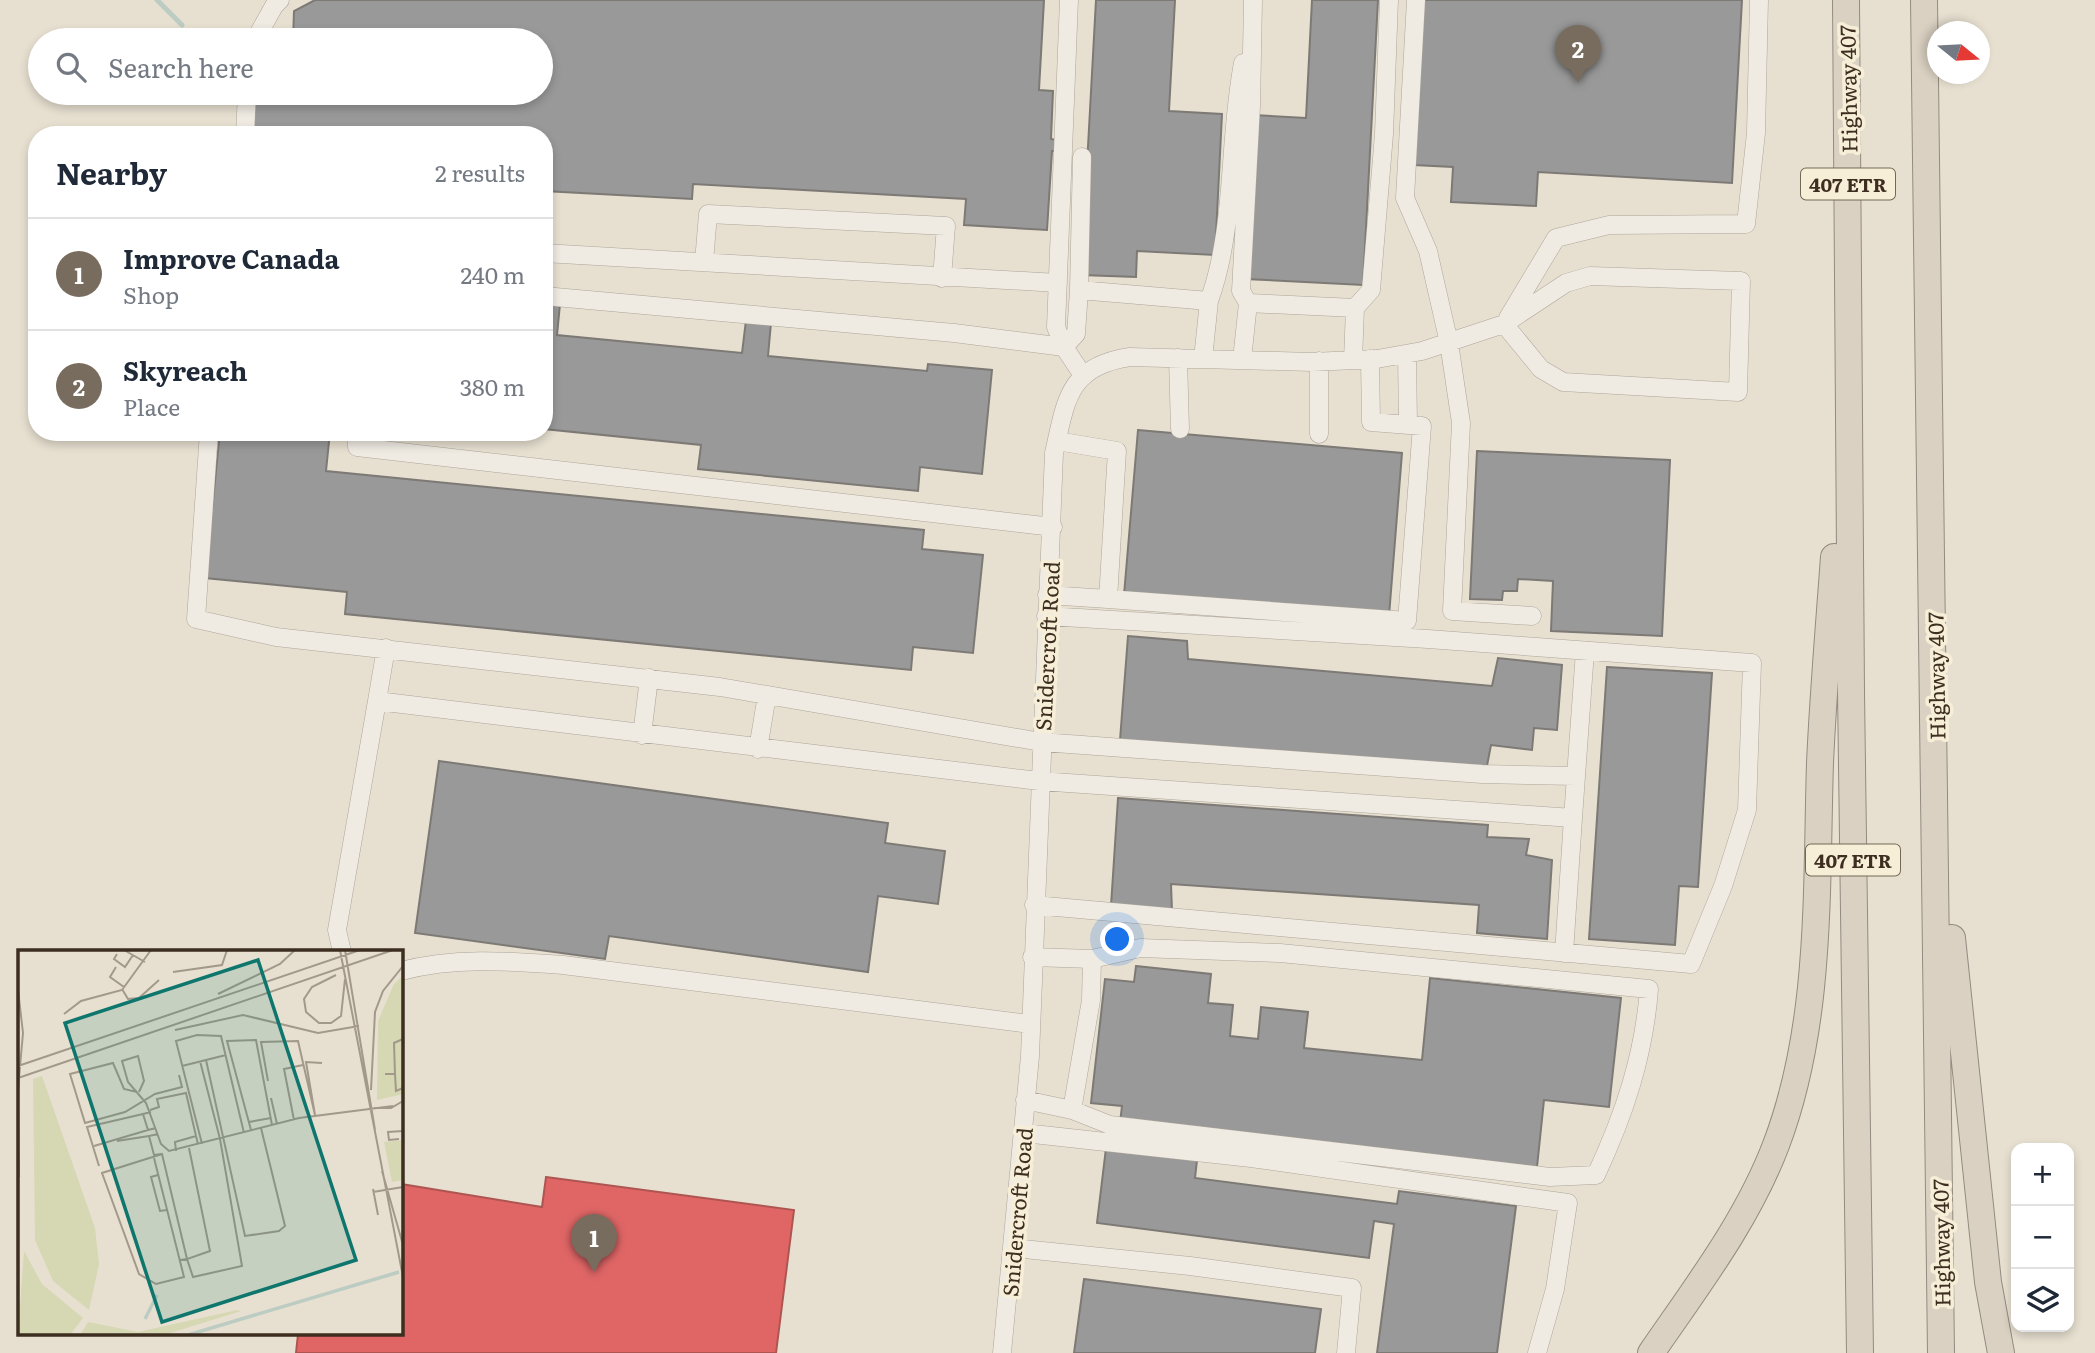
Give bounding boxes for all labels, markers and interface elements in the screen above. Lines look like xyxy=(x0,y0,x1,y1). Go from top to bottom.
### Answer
north arrow xyxy=(1927,21,1990,84)
street label: Highway 407 xyxy=(1830,24,1864,153)
pin: 2 xyxy=(1555,25,1601,83)
search box xyxy=(28,28,553,105)
text: Search here xyxy=(108,47,254,86)
icon: search xyxy=(52,48,90,86)
text: Nearby xyxy=(56,150,167,194)
text: 2 results xyxy=(435,155,525,189)
road number: 407 ETR xyxy=(1801,168,1895,200)
text: Improve Canada xyxy=(123,238,340,277)
text: 1 xyxy=(74,257,84,291)
text: 240 m xyxy=(460,257,525,291)
text: Shop xyxy=(123,277,179,311)
text: Skyreach xyxy=(123,350,247,389)
text: 2 xyxy=(73,369,85,403)
text: 380 m xyxy=(460,369,525,403)
text: Place xyxy=(123,389,180,423)
street label: Snidercroft Road xyxy=(1026,560,1066,732)
street label: Highway 407 xyxy=(1918,611,1952,740)
road number: 407 ETR xyxy=(1806,845,1900,876)
your location xyxy=(1100,922,1134,956)
inset map xyxy=(18,950,402,1336)
street label: Snidercroft Road xyxy=(993,1126,1039,1298)
map controls xyxy=(2011,1143,2074,1332)
button: + xyxy=(2011,1143,2074,1206)
street label: Highway 407 xyxy=(1923,1178,1957,1307)
button: − xyxy=(2011,1206,2074,1269)
pin: 1 xyxy=(571,1214,617,1272)
button: layers xyxy=(2011,1269,2074,1332)

